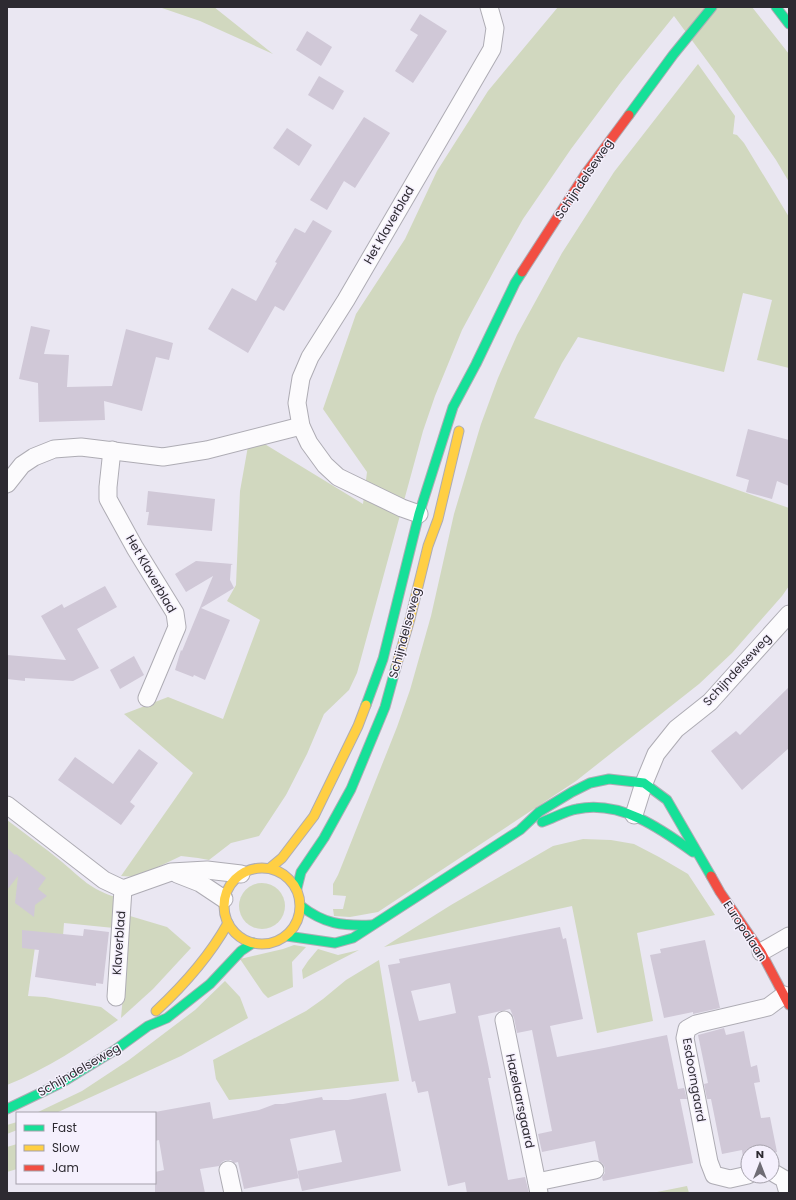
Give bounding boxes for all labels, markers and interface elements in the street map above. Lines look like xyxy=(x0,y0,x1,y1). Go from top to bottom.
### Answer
street label: Schijndelseweg xyxy=(550,135,617,222)
street label: Het Klaverblad xyxy=(359,183,418,267)
street label: Het Klaverblad xyxy=(122,532,181,616)
street label: Schijndelseweg xyxy=(384,586,425,680)
street label: Schijndelseweg xyxy=(699,630,775,710)
street label: Europalaan xyxy=(719,897,771,964)
street label: Klaverblad xyxy=(108,910,129,976)
street label: Esdoorngaard xyxy=(679,1037,710,1123)
street label: Schijndelseweg xyxy=(34,1039,123,1100)
street label: Hazelaarsgaard xyxy=(502,1052,539,1150)
legend xyxy=(16,1112,156,1184)
text: Fast xyxy=(52,1119,77,1136)
text: Slow xyxy=(52,1139,80,1156)
north arrow xyxy=(740,1144,780,1184)
text: N xyxy=(756,1146,764,1162)
text: Jam xyxy=(52,1159,79,1176)

